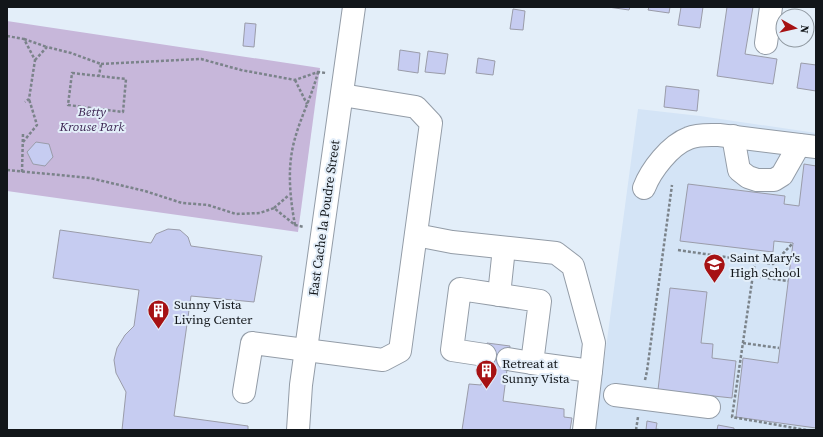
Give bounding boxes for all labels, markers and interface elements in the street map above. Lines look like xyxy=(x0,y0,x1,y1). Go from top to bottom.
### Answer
north arrow xyxy=(775,8,815,48)
text: N xyxy=(796,24,812,34)
park label: Betty Krouse Park xyxy=(59,103,125,135)
street label: East Cache la Poudre Street xyxy=(305,138,343,297)
place label: Saint Mary's High School xyxy=(730,249,800,281)
school or university icon: Saint Mary's High School xyxy=(702,251,728,284)
place label: Sunny Vista Living Center xyxy=(174,296,253,328)
building icon: Sunny Vista Living Center xyxy=(145,298,171,331)
place label: Retreat at Sunny Vista xyxy=(502,355,570,387)
building icon: Retreat at Sunny Vista xyxy=(473,357,499,390)

